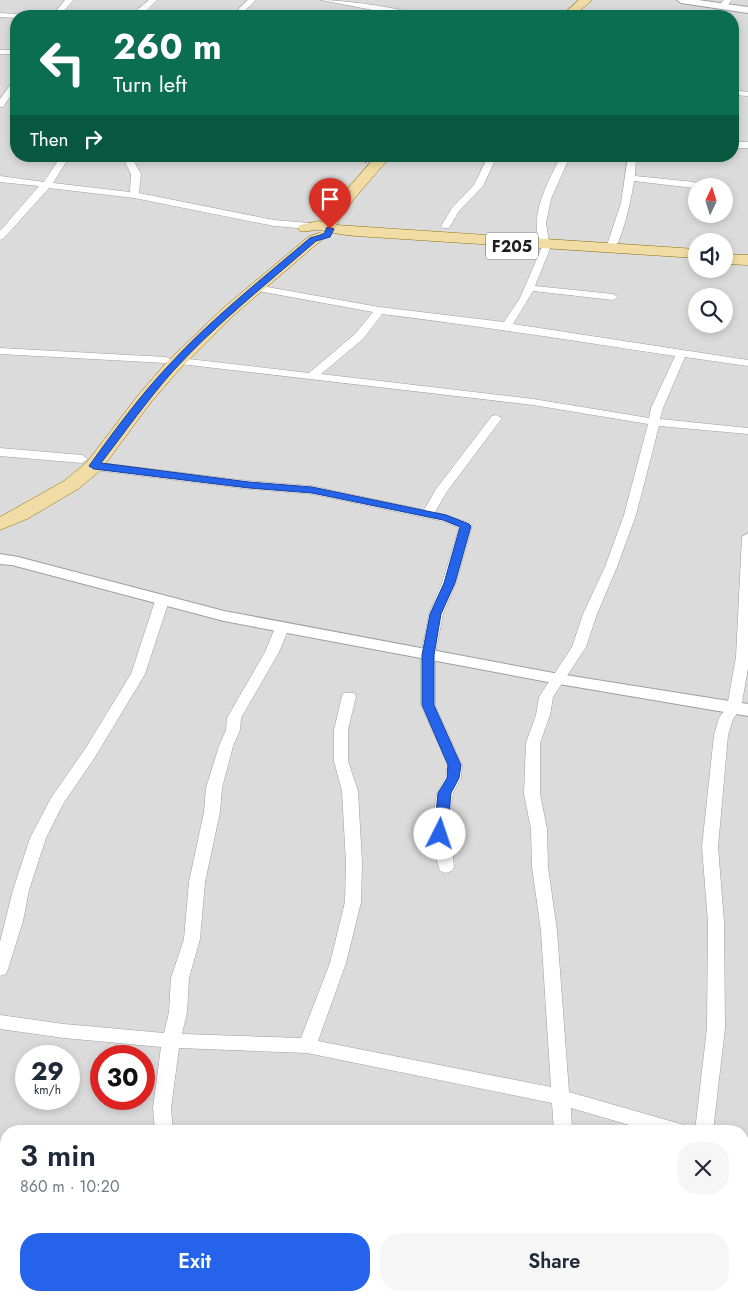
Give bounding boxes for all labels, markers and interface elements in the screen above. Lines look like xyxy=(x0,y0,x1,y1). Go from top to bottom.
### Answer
text: 260 m xyxy=(113,22,222,72)
icon: left xyxy=(30,30,95,95)
text: Turn left xyxy=(113,68,187,100)
icon: right xyxy=(79,125,107,153)
text: Then xyxy=(30,126,69,153)
pin xyxy=(309,178,351,229)
north arrow xyxy=(688,178,732,222)
map controls xyxy=(688,178,733,333)
icon: arrive xyxy=(316,185,344,213)
road number: F205 xyxy=(486,232,538,260)
button: sound xyxy=(688,233,733,278)
button: search xyxy=(688,288,733,333)
position arrow xyxy=(413,807,465,859)
speed limit sign: 30 xyxy=(90,1045,155,1110)
text: 29 xyxy=(31,1053,64,1089)
text: km/h xyxy=(34,1081,61,1099)
text: 3 min xyxy=(20,1134,96,1177)
button: close xyxy=(677,1142,729,1194)
text: 860 m · 10:20 xyxy=(20,1175,120,1198)
button: Exit xyxy=(20,1233,370,1291)
button: Share xyxy=(380,1233,729,1291)

